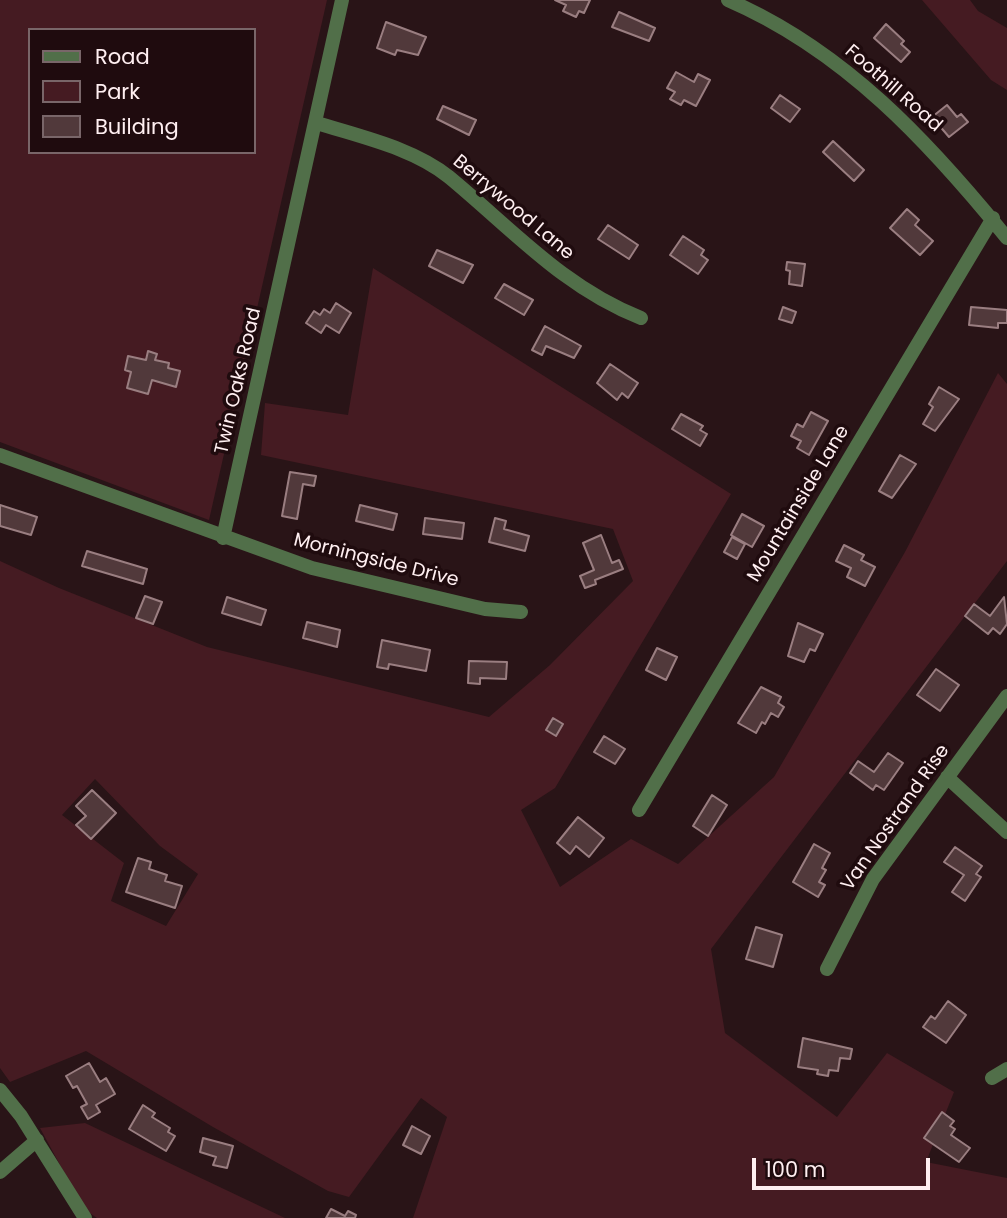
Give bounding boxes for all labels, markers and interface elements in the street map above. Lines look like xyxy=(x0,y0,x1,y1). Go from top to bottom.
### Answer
legend xyxy=(28,28,256,154)
street label: Foothill Road xyxy=(840,41,946,137)
text: Road xyxy=(95,42,150,71)
text: Park xyxy=(95,77,140,106)
text: Building xyxy=(95,112,179,141)
street label: Berrywood Lane xyxy=(448,151,578,265)
street label: Twin Oaks Road xyxy=(211,305,267,457)
street label: Mountainside Lane xyxy=(743,422,855,586)
street label: Morningside Drive xyxy=(291,529,461,593)
street label: Van Nostrand Rise xyxy=(837,741,955,895)
scale bar xyxy=(755,1144,934,1188)
text: 100 m xyxy=(765,1155,825,1184)

